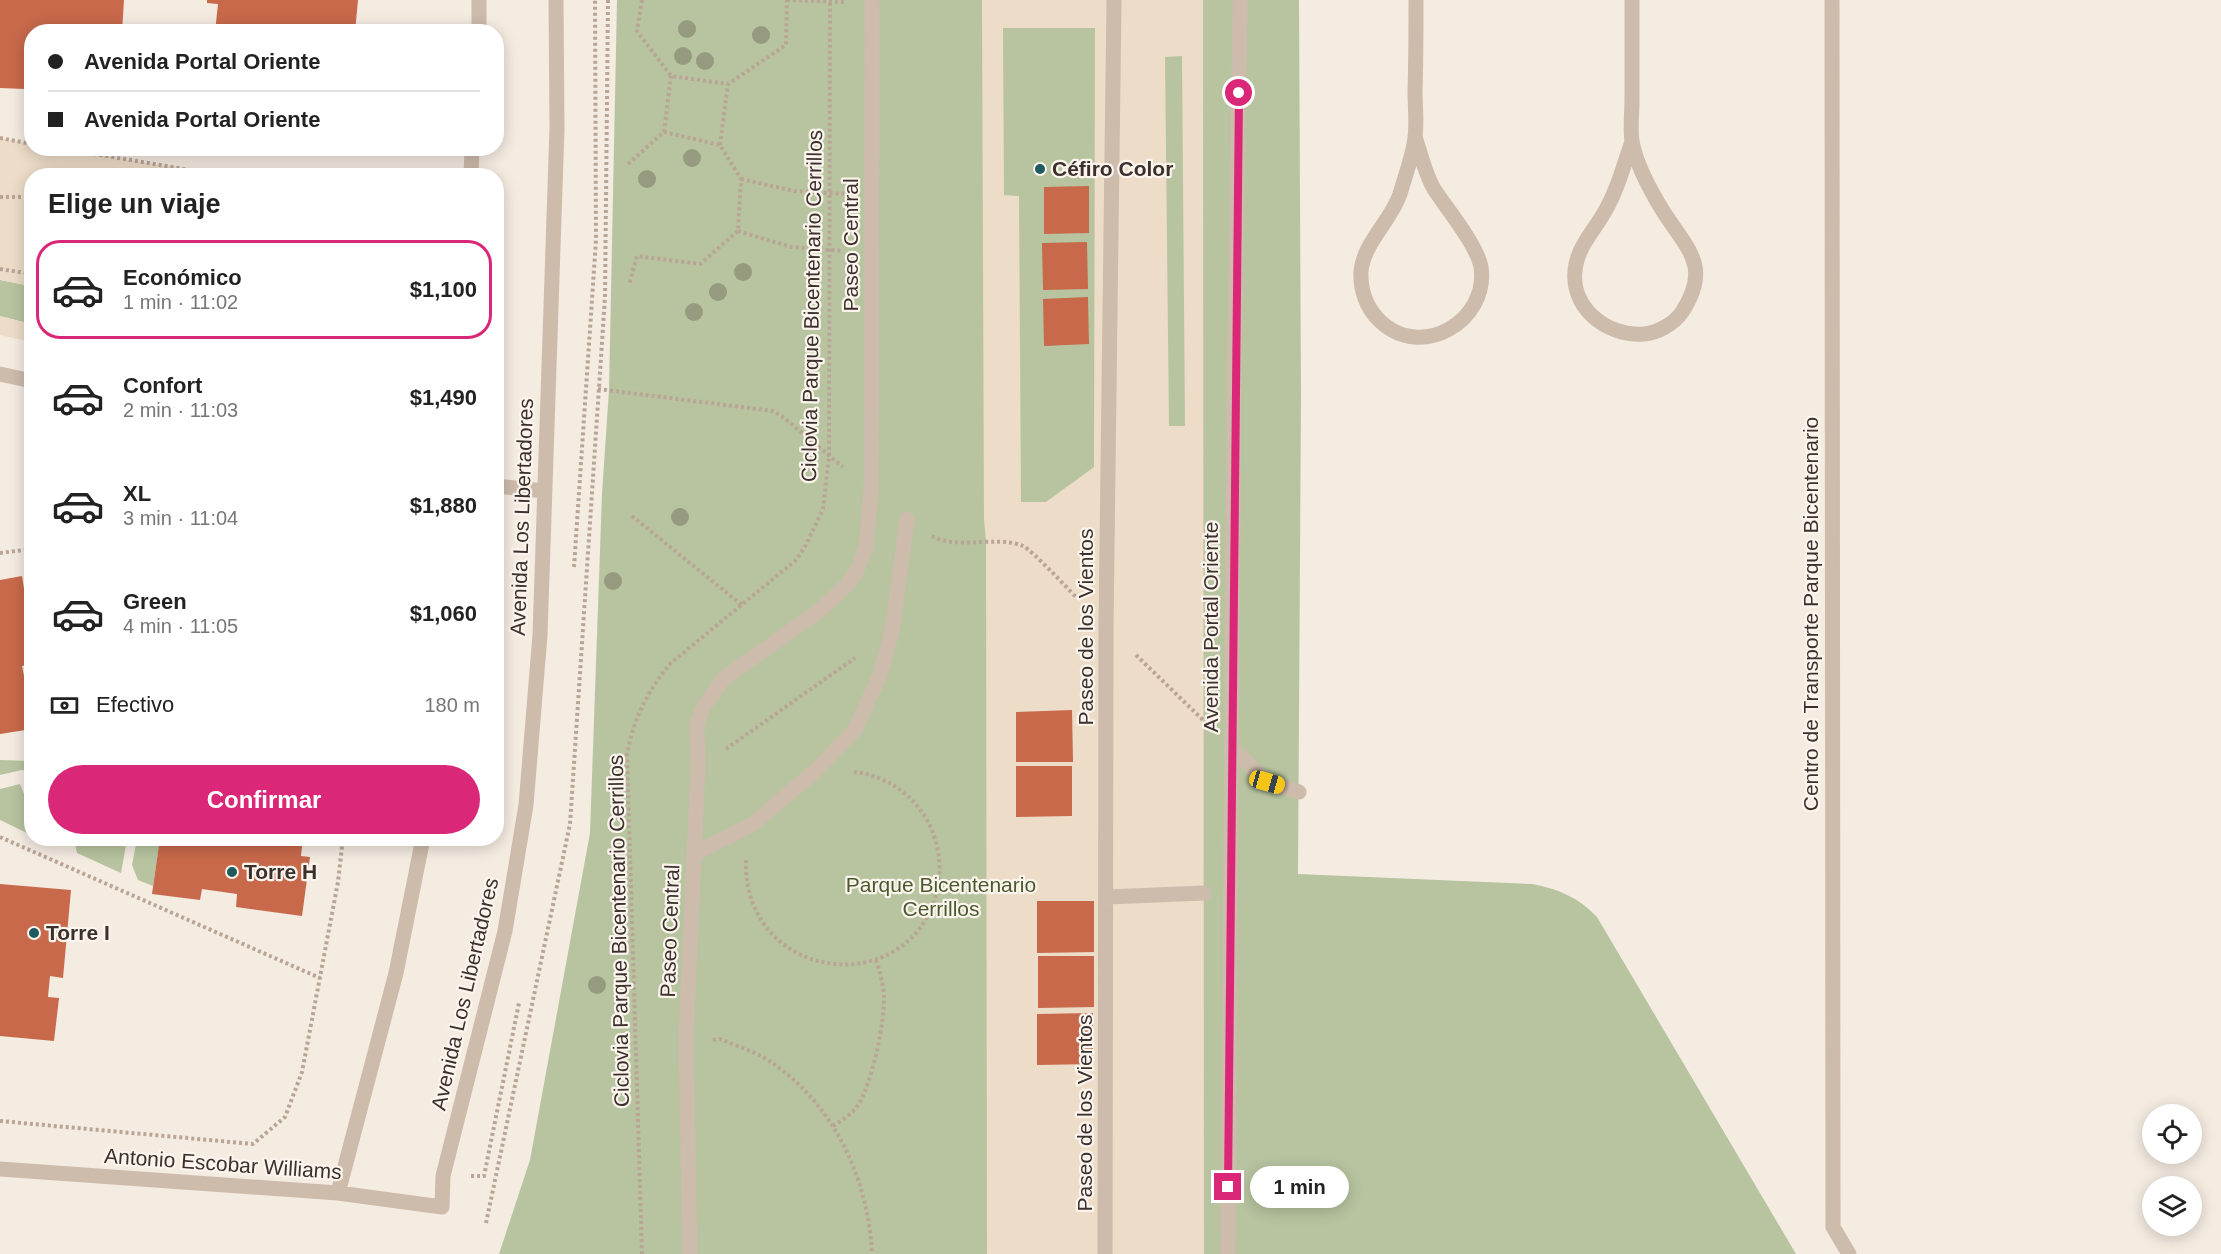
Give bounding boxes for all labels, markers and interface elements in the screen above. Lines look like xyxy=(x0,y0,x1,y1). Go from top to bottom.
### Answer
text: Avenida Portal Oriente xyxy=(84,49,320,74)
route start xyxy=(1225,79,1252,106)
text: Avenida Portal Oriente xyxy=(84,107,320,132)
street label: Ciclovia Parque Bicentenario Cerrillos xyxy=(797,130,826,482)
place label: Céfiro Color xyxy=(1052,157,1173,180)
marker: Céfiro Color xyxy=(1033,162,1047,176)
street label: Paseo Central xyxy=(839,178,862,312)
text: Elige un viaje xyxy=(48,189,221,219)
icon: car xyxy=(51,263,105,317)
text: Económico xyxy=(123,265,242,290)
text: $1,100 xyxy=(410,277,477,302)
text: 1 min · 11:02 xyxy=(123,291,238,313)
icon: car xyxy=(51,371,105,425)
text: Confort xyxy=(123,373,202,398)
text: $1,490 xyxy=(410,385,477,410)
street label: Avenida Los Libertadores xyxy=(506,398,537,636)
text: 2 min · 11:03 xyxy=(123,399,238,421)
street label: Centro de Transporte Parque Bicentenario xyxy=(1799,417,1822,811)
icon: car xyxy=(51,479,105,533)
text: XL xyxy=(123,481,151,506)
text: $1,880 xyxy=(410,493,477,518)
text: 3 min · 11:04 xyxy=(123,507,238,529)
street label: Avenida Portal Oriente xyxy=(1199,522,1222,732)
street label: Paseo de los Vientos xyxy=(1074,529,1097,725)
icon: car xyxy=(51,587,105,641)
text: Green xyxy=(123,589,187,614)
text: $1,060 xyxy=(410,601,477,626)
text: 4 min · 11:05 xyxy=(123,615,238,637)
icon: cash xyxy=(48,689,81,722)
text: Efectivo xyxy=(96,692,174,717)
text: 180 m xyxy=(424,694,480,716)
street label: Ciclovia Parque Bicentenario Cerrillos xyxy=(604,755,633,1107)
button: Confirmar xyxy=(48,765,480,834)
car xyxy=(1247,768,1287,796)
place label: Torre H xyxy=(244,860,317,883)
street label: Paseo Central xyxy=(656,864,683,998)
marker: Torre H xyxy=(225,865,239,879)
park label: Parque Bicentenario Cerrillos xyxy=(846,873,1036,920)
street label: Avenida Los Libertadores xyxy=(427,875,502,1112)
place label: Torre I xyxy=(46,921,110,944)
marker: Torre I xyxy=(27,926,41,940)
street label: Paseo de los Vientos xyxy=(1073,1015,1096,1211)
map controls xyxy=(2142,1104,2202,1236)
button: locate xyxy=(2142,1104,2202,1164)
street label: Antonio Escobar Williams xyxy=(103,1144,343,1183)
callout: 1 min xyxy=(1249,1166,1348,1208)
route end xyxy=(1214,1173,1241,1200)
text: 1 min xyxy=(1273,1176,1326,1198)
button: layers xyxy=(2142,1176,2202,1236)

